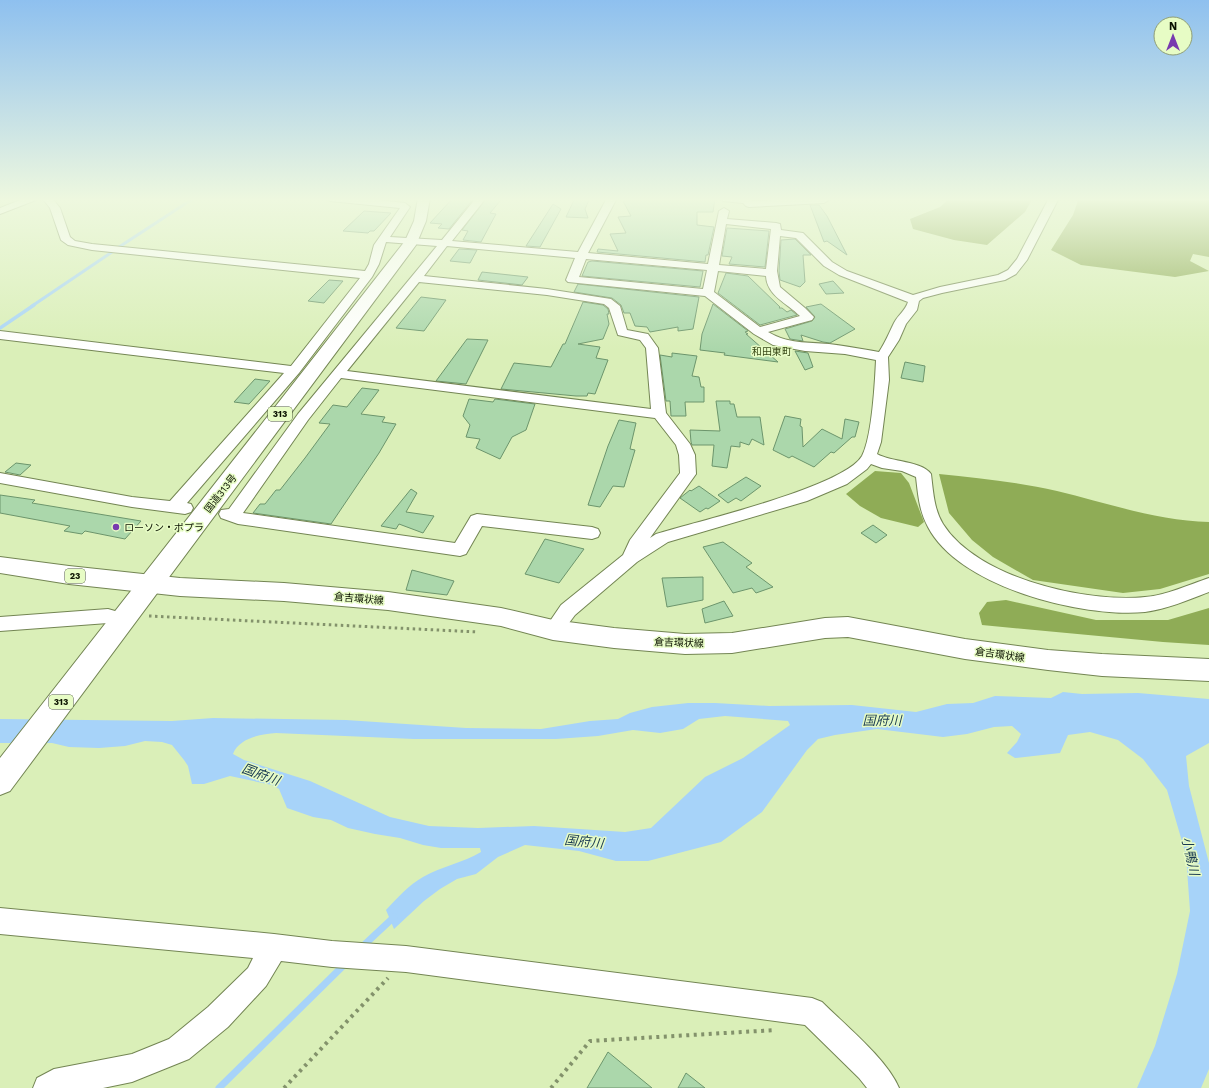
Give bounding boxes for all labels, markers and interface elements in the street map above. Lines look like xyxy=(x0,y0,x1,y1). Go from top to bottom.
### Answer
north arrow xyxy=(1153,16,1193,56)
text: N xyxy=(1169,20,1177,33)
district label: 和田東町 xyxy=(752,346,792,357)
road number: 313 xyxy=(268,407,292,421)
street label: 国道313号 xyxy=(202,472,239,515)
marker: ローソン・ポプラ xyxy=(111,522,121,532)
place label: ローソン・ポプラ xyxy=(124,522,204,533)
road number: 23 xyxy=(65,569,85,583)
street label: 倉吉環状線 xyxy=(334,591,384,606)
street label: 倉吉環状線 xyxy=(654,636,704,649)
street label: 倉吉環状線 xyxy=(974,646,1025,663)
road number: 313 xyxy=(49,695,73,709)
water label: 国府川 xyxy=(862,713,903,728)
water label: 国府川 xyxy=(240,761,284,789)
water label: 国府川 xyxy=(564,832,606,851)
water label: 小鴨川 xyxy=(1179,835,1203,879)

